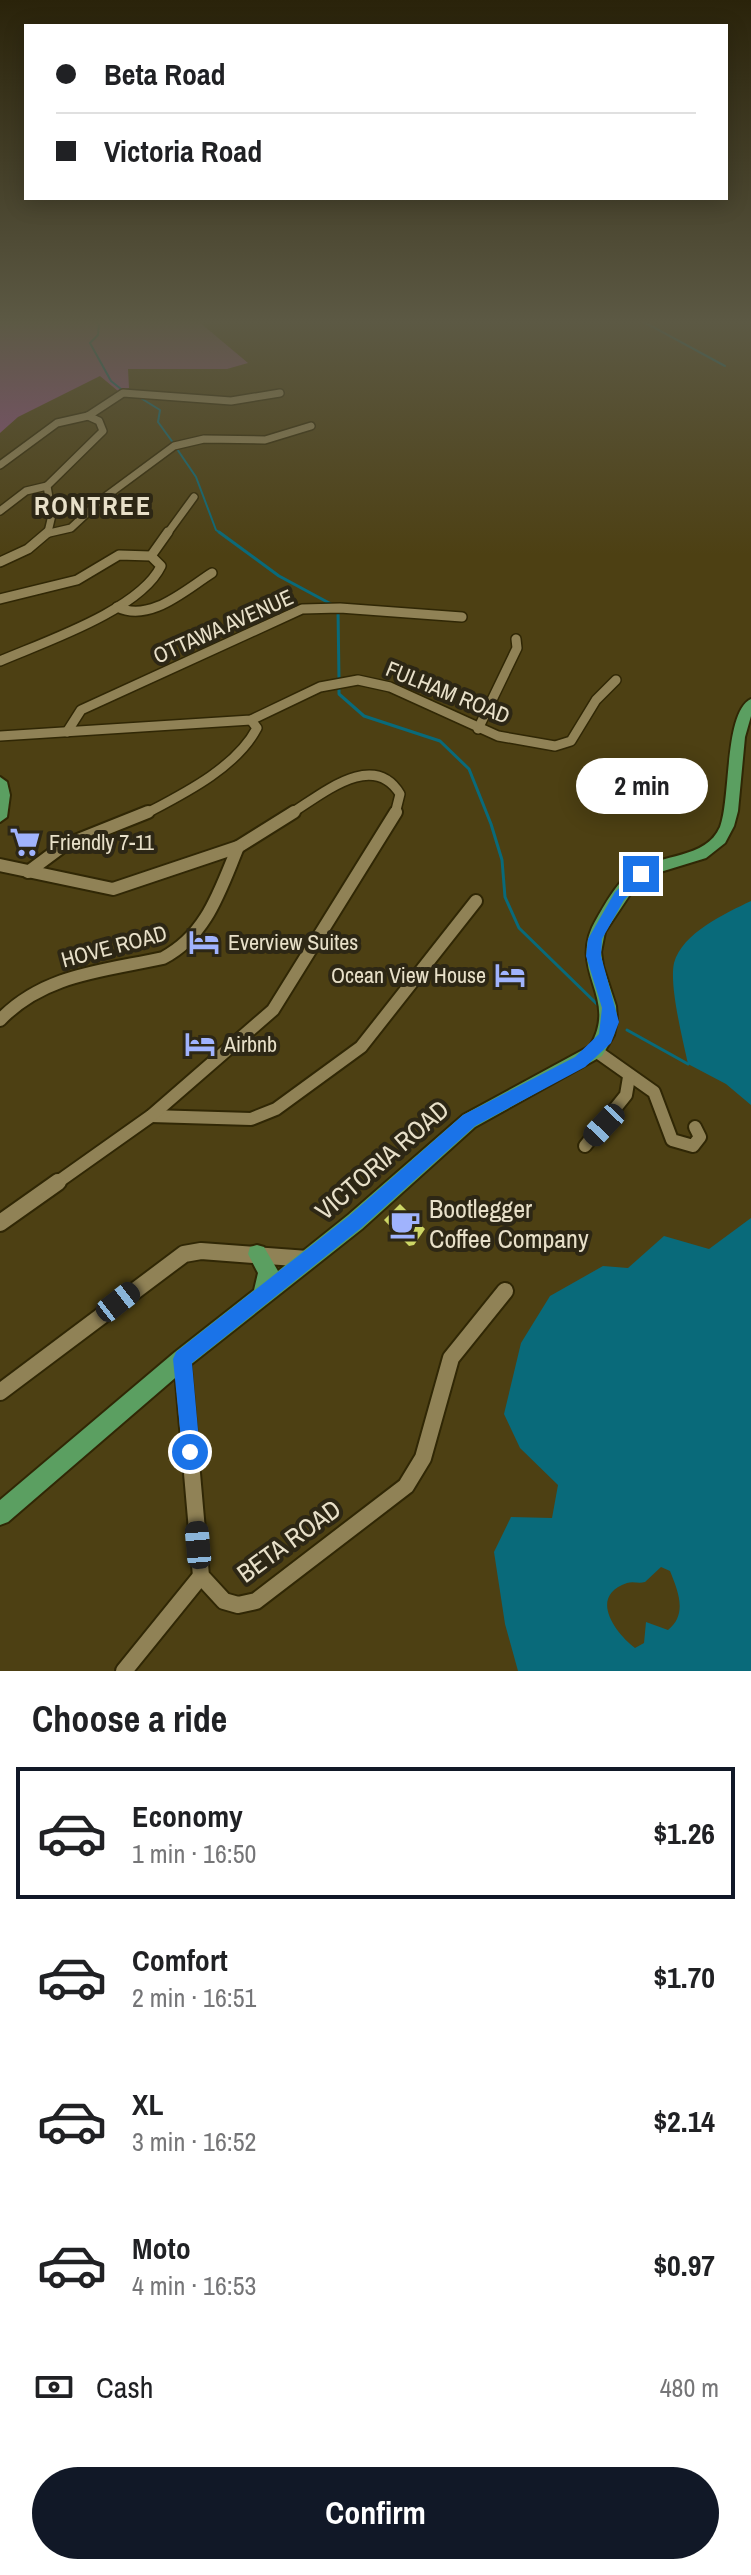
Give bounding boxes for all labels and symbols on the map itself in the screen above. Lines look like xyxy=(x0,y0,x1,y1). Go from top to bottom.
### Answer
district label: RONTREE xyxy=(34,488,152,523)
street label: OTTAWA AVENUE xyxy=(148,582,298,670)
street label: FULHAM ROAD xyxy=(382,653,514,731)
callout: 2 min xyxy=(575,758,707,814)
supermarket icon: Friendly 7-11 xyxy=(8,825,42,859)
place label: Friendly 7-11 xyxy=(49,827,154,857)
route end xyxy=(623,856,659,892)
street label: HOVE ROAD xyxy=(58,918,170,974)
hotel icon: Everview Suites xyxy=(187,925,221,959)
place label: Everview Suites xyxy=(228,927,358,957)
hotel icon: Ocean View House xyxy=(493,958,527,992)
place label: Ocean View House xyxy=(331,960,486,990)
hotel icon: Airbnb xyxy=(183,1027,217,1061)
place label: Airbnb xyxy=(223,1029,277,1059)
street label: VICTORIA ROAD xyxy=(307,1092,456,1228)
car xyxy=(579,1099,629,1151)
place label: Bootlegger Coffee Company xyxy=(429,1191,589,1256)
cafe icon: Bootlegger Coffee Company xyxy=(388,1207,422,1241)
car xyxy=(92,1278,144,1326)
route start xyxy=(172,1434,208,1470)
street label: BETA ROAD xyxy=(230,1491,348,1590)
car xyxy=(184,1520,212,1570)

